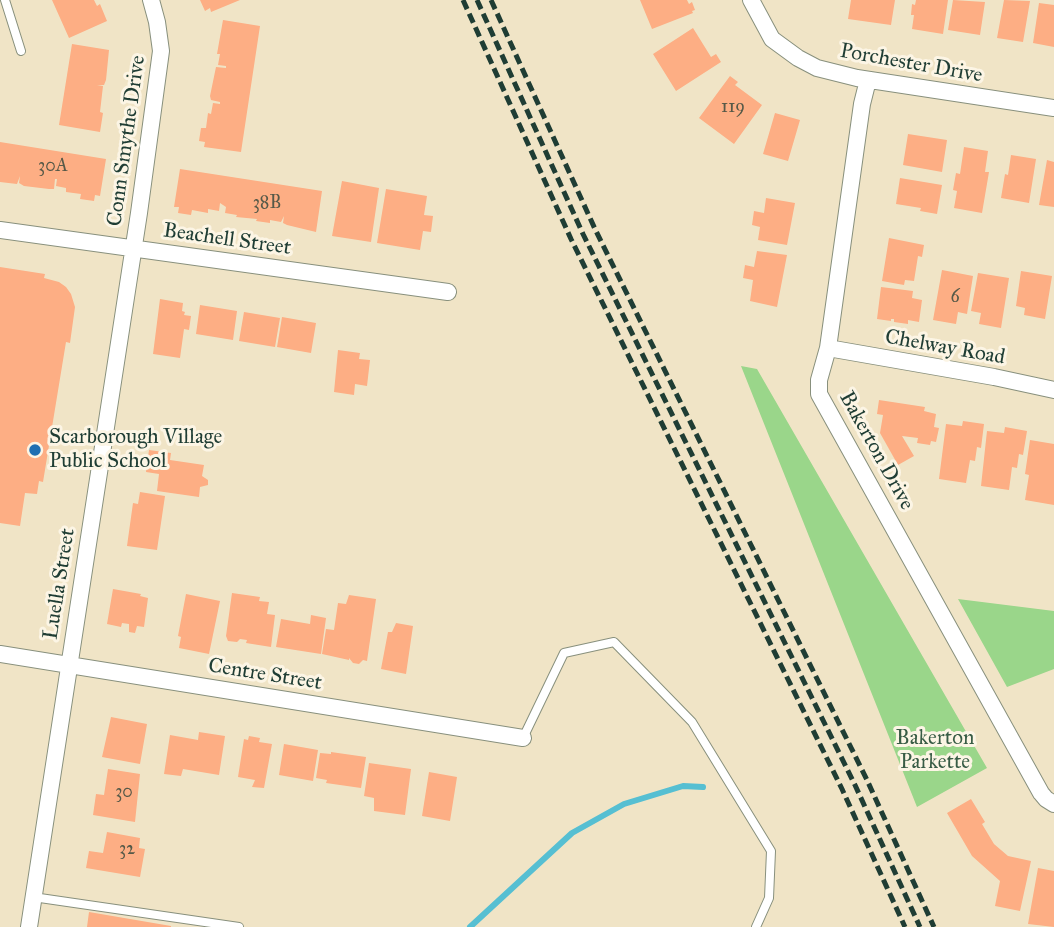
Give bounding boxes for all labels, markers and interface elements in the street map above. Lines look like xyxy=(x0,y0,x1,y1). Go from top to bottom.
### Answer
street label: Porchester Drive xyxy=(838,39,984,89)
street label: Conn Smythe Drive xyxy=(103,54,151,228)
house number: 119 xyxy=(721,97,745,119)
house number: 30A xyxy=(38,156,68,178)
house number: 38B xyxy=(253,193,281,215)
street label: Beachell Street xyxy=(161,219,293,261)
house number: 6 xyxy=(950,287,960,309)
street label: Chelway Road xyxy=(883,325,1007,371)
street label: Bakerton Drive xyxy=(833,387,919,515)
place label: Scarborough Village Public School xyxy=(49,425,222,475)
marker: Scarborough Village Public School xyxy=(27,442,43,458)
street label: Luella Street xyxy=(39,527,81,641)
street label: Centre Street xyxy=(206,654,324,696)
park label: Bakerton Parkette xyxy=(896,726,974,776)
house number: 30 xyxy=(115,782,133,804)
house number: 32 xyxy=(119,839,135,861)

